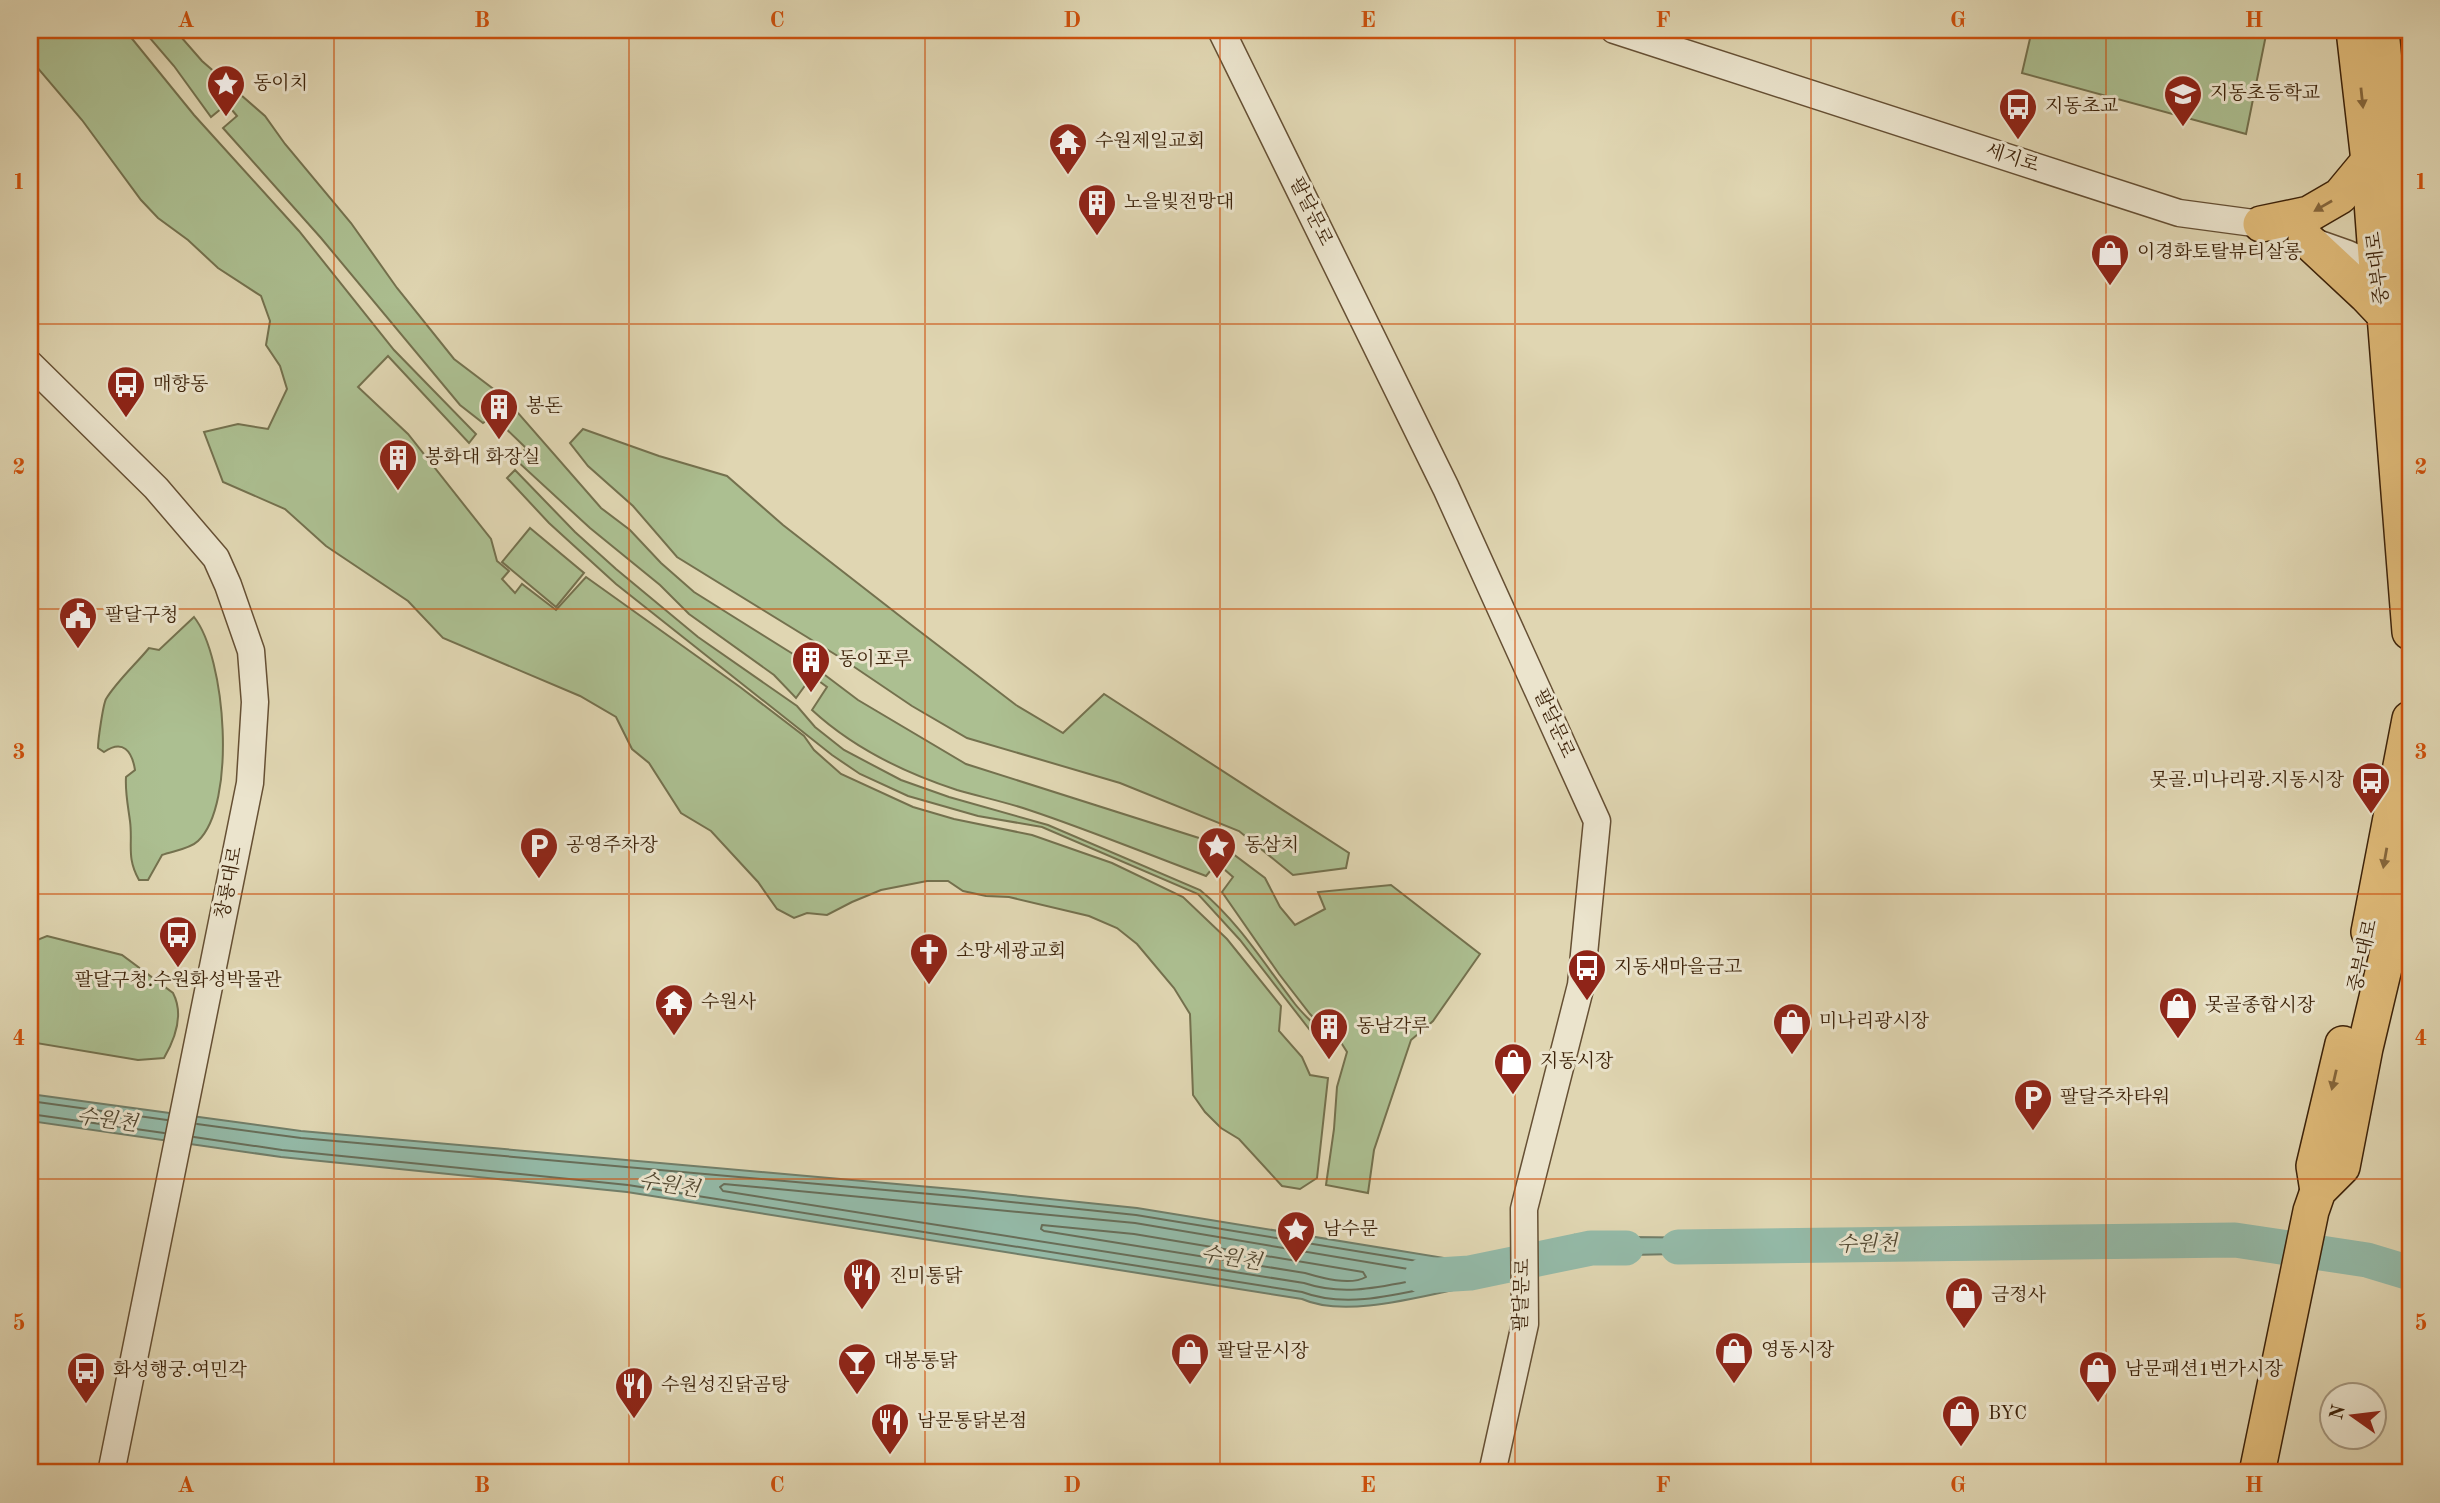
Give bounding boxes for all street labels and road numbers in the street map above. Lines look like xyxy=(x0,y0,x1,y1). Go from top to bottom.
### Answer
street label: 세지로 xyxy=(1983,140,2042,177)
street label: 팔달문로 xyxy=(1285,174,1336,249)
street label: 중부대로 xyxy=(2363,230,2393,306)
street label: 팔달문로 xyxy=(1529,686,1578,761)
street label: 창룡대로 xyxy=(212,845,246,921)
street label: 중부대로 xyxy=(2345,918,2382,994)
street label: 팔달문로 xyxy=(1510,1258,1534,1332)

